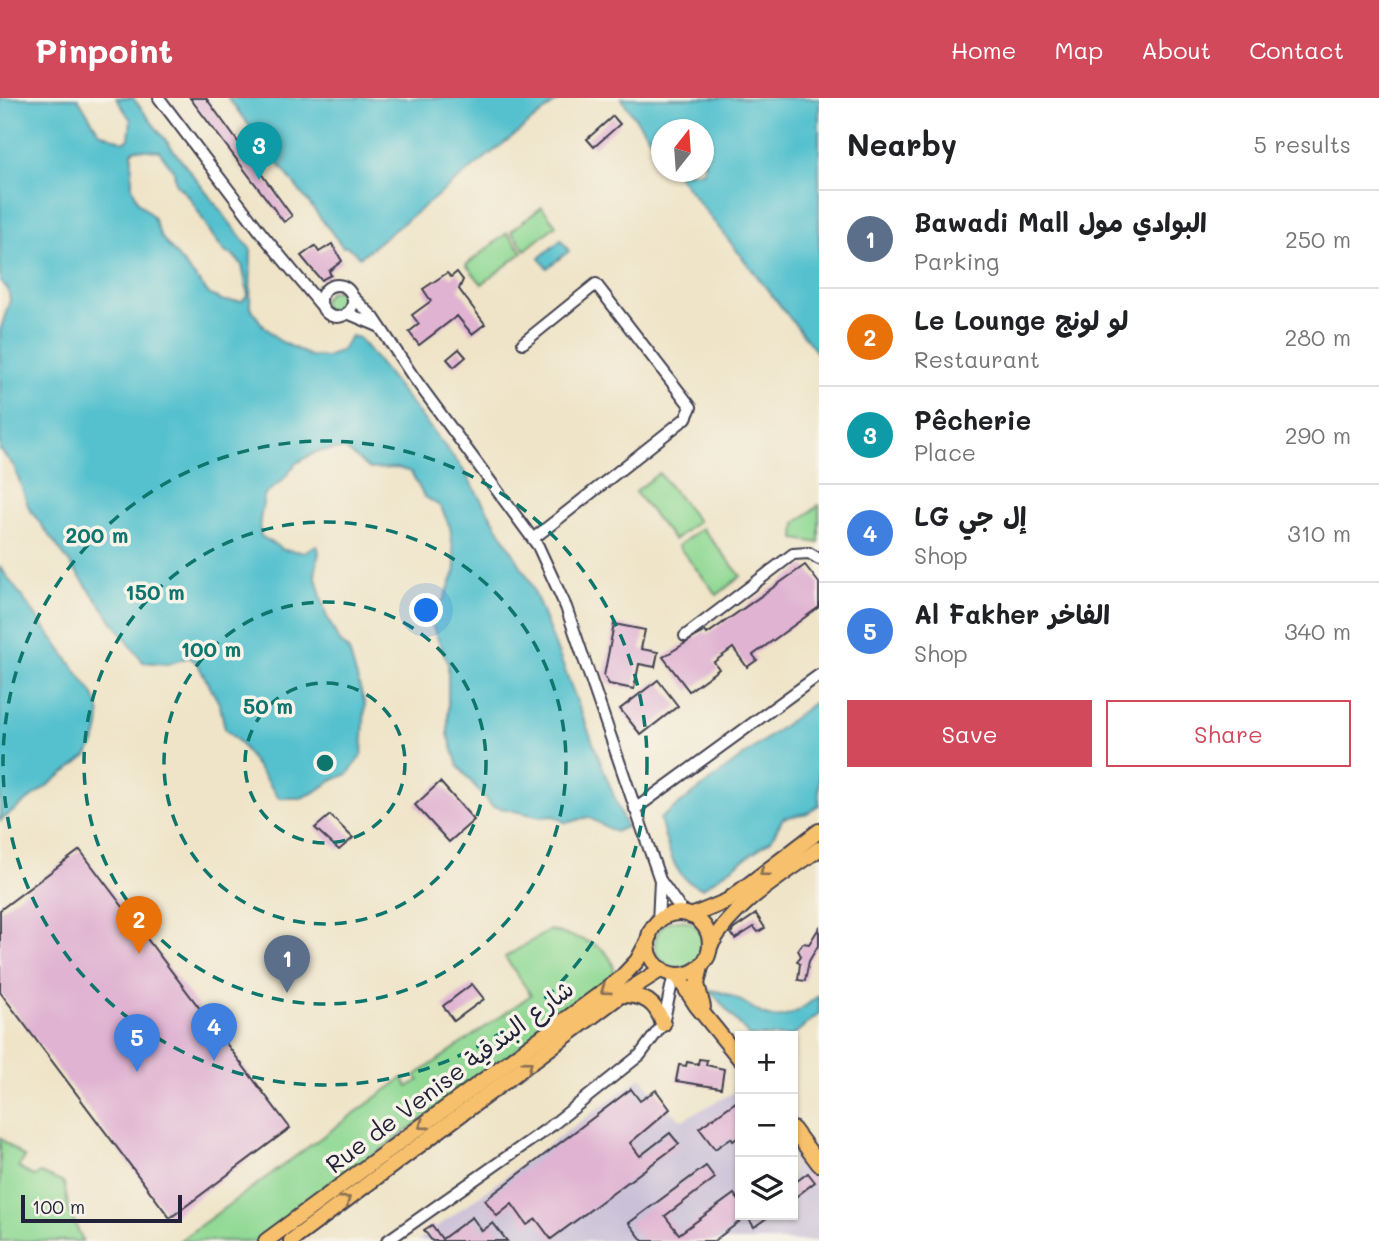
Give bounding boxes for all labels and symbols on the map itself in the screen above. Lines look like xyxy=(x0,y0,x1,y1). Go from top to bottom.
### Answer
north arrow xyxy=(651,119,714,182)
pin: 3 xyxy=(236,122,282,180)
text: 200 m xyxy=(66,521,128,548)
text: 150 m xyxy=(125,578,185,605)
your location xyxy=(409,593,443,627)
text: 100 m xyxy=(181,635,241,662)
text: 50 m xyxy=(243,692,293,719)
centre of rings xyxy=(313,751,337,775)
one-way arrow xyxy=(760,863,772,876)
pin: 2 xyxy=(116,896,162,954)
pin: 1 xyxy=(264,935,310,993)
street label: Rue de Venise شارع البندقية xyxy=(319,972,581,1182)
one-way arrow xyxy=(600,982,613,994)
pin: 4 xyxy=(191,1003,237,1061)
pin: 5 xyxy=(114,1014,160,1072)
one-way arrow xyxy=(520,1060,533,1073)
one-way arrow xyxy=(418,1117,431,1130)
scale bar xyxy=(21,1192,182,1224)
one-way arrow xyxy=(338,1196,351,1209)

